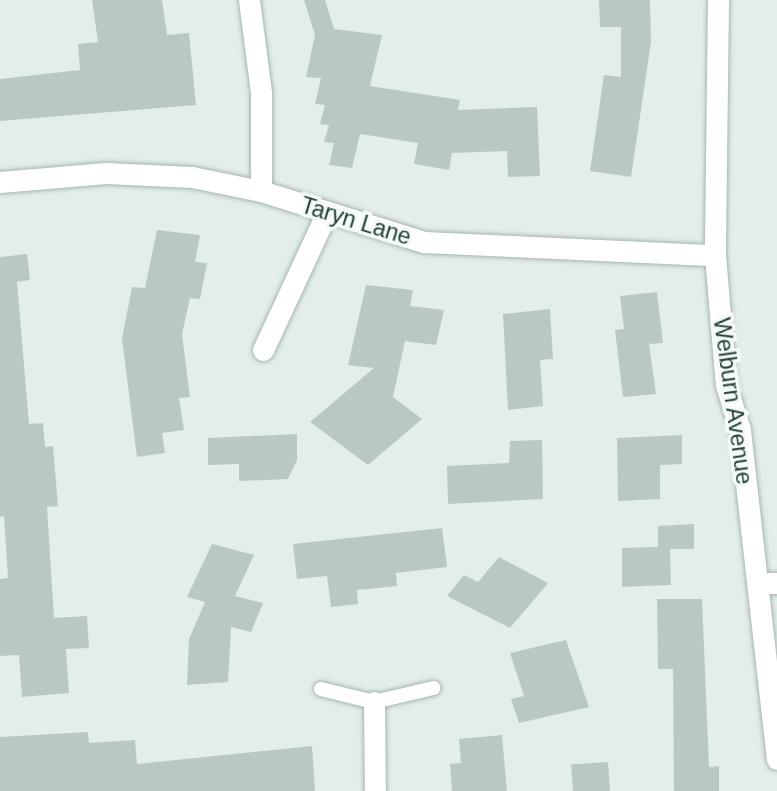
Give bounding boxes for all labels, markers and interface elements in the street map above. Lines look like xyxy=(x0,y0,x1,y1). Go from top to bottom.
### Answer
street label: Taryn Lane xyxy=(298,191,414,251)
street label: Welburn Avenue xyxy=(708,315,758,487)

